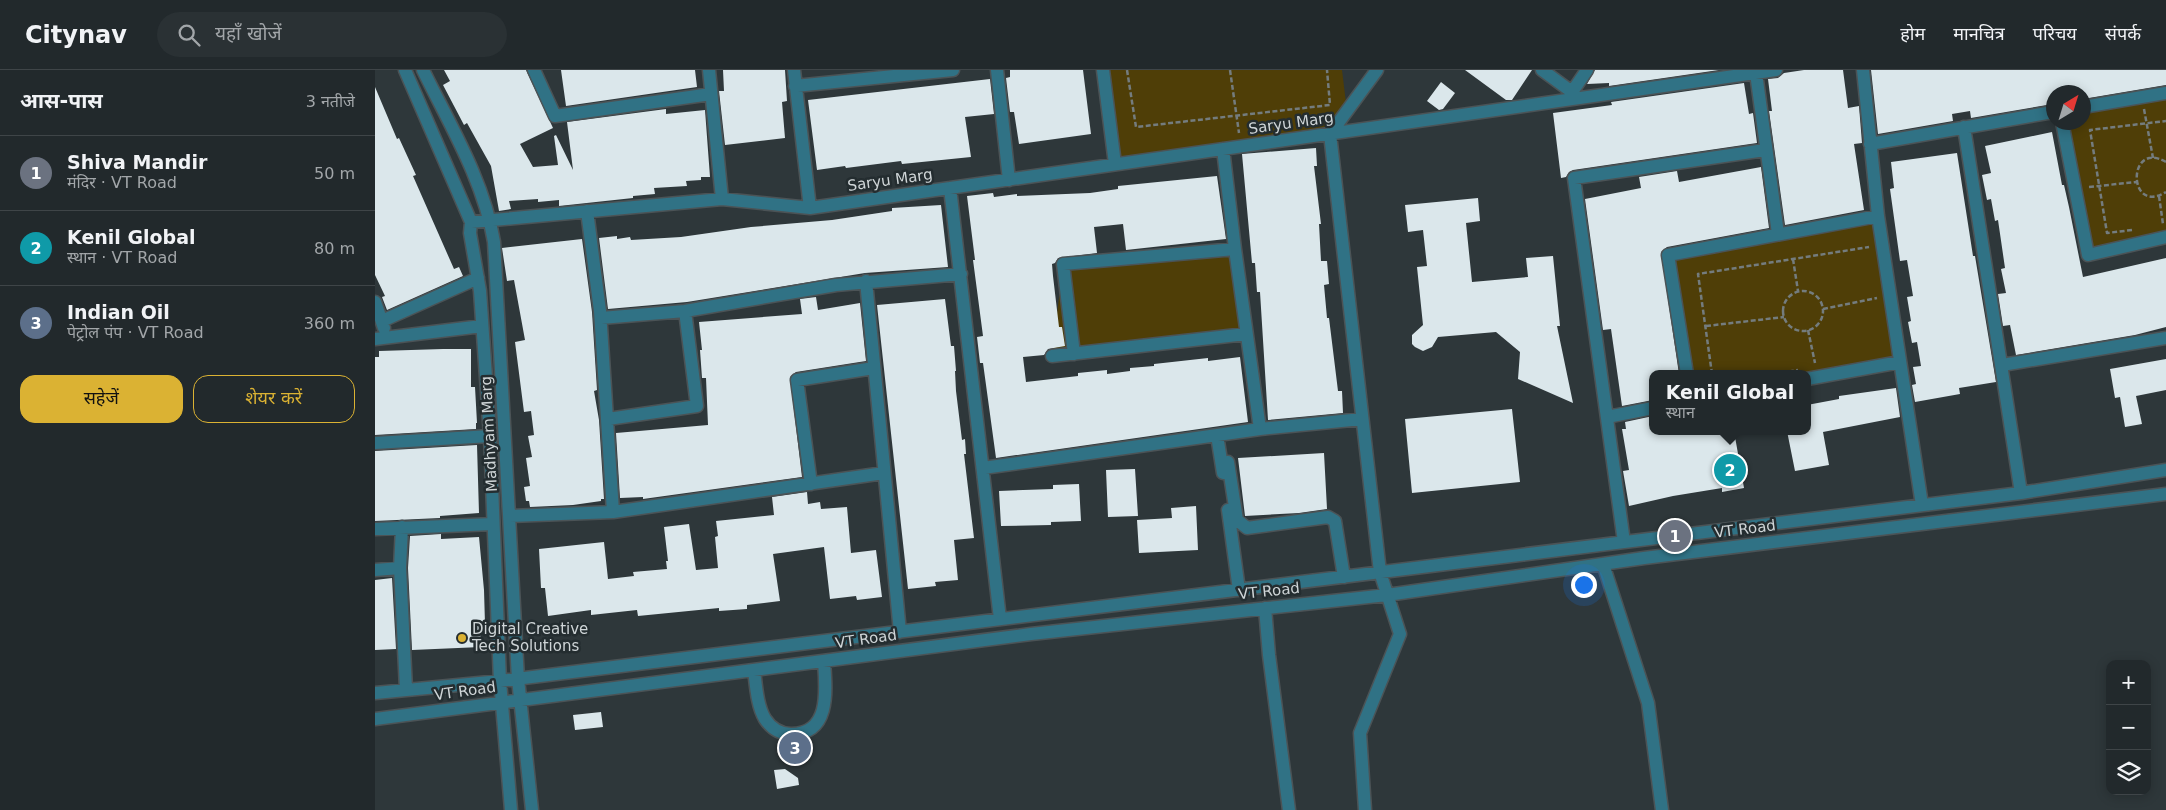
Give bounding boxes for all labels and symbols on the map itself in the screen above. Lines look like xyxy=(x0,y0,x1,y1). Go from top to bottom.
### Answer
north arrow xyxy=(2046,85,2091,130)
street label: Saryu Marg xyxy=(1247,108,1335,138)
street label: Saryu Marg xyxy=(846,165,934,195)
street label: Madhyam Marg xyxy=(477,376,501,492)
pin: 2 xyxy=(1714,451,1746,489)
street label: VT Road xyxy=(1713,516,1777,542)
pin: 1 xyxy=(1659,517,1691,555)
your location xyxy=(1571,572,1597,598)
street label: VT Road xyxy=(1237,579,1301,603)
place label: Digital Creative Tech Solutions xyxy=(471,620,588,655)
street label: VT Road xyxy=(834,626,898,652)
marker: Digital Creative Tech Solutions xyxy=(456,632,468,644)
street label: VT Road xyxy=(433,678,497,704)
pin: 3 xyxy=(779,729,811,767)

